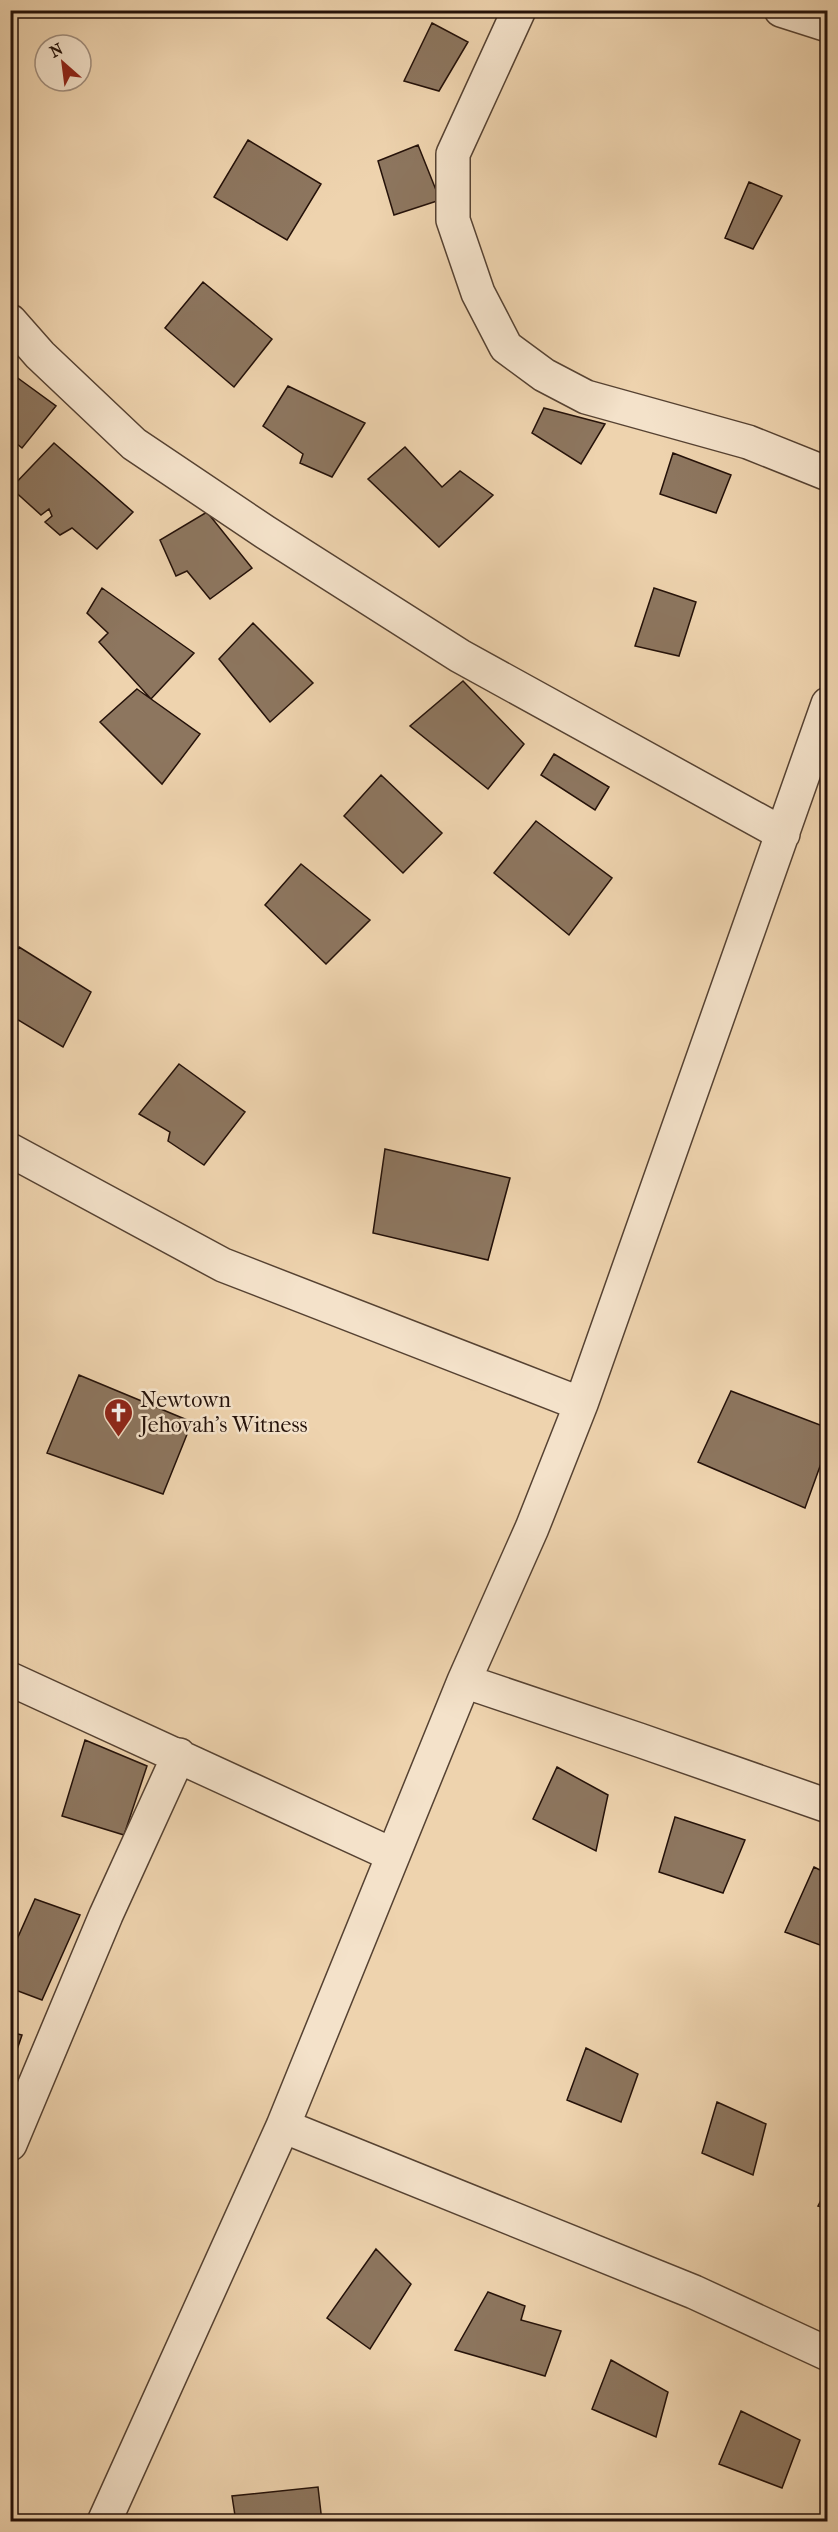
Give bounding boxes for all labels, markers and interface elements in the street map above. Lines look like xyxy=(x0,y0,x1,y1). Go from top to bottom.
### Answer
north arrow xyxy=(33,33,93,93)
text: N xyxy=(46,39,67,61)
place label: Newtown Jehovah's Witness xyxy=(138,1387,308,1438)
church icon: Newtown Jehovah's Witness xyxy=(103,1396,135,1438)

